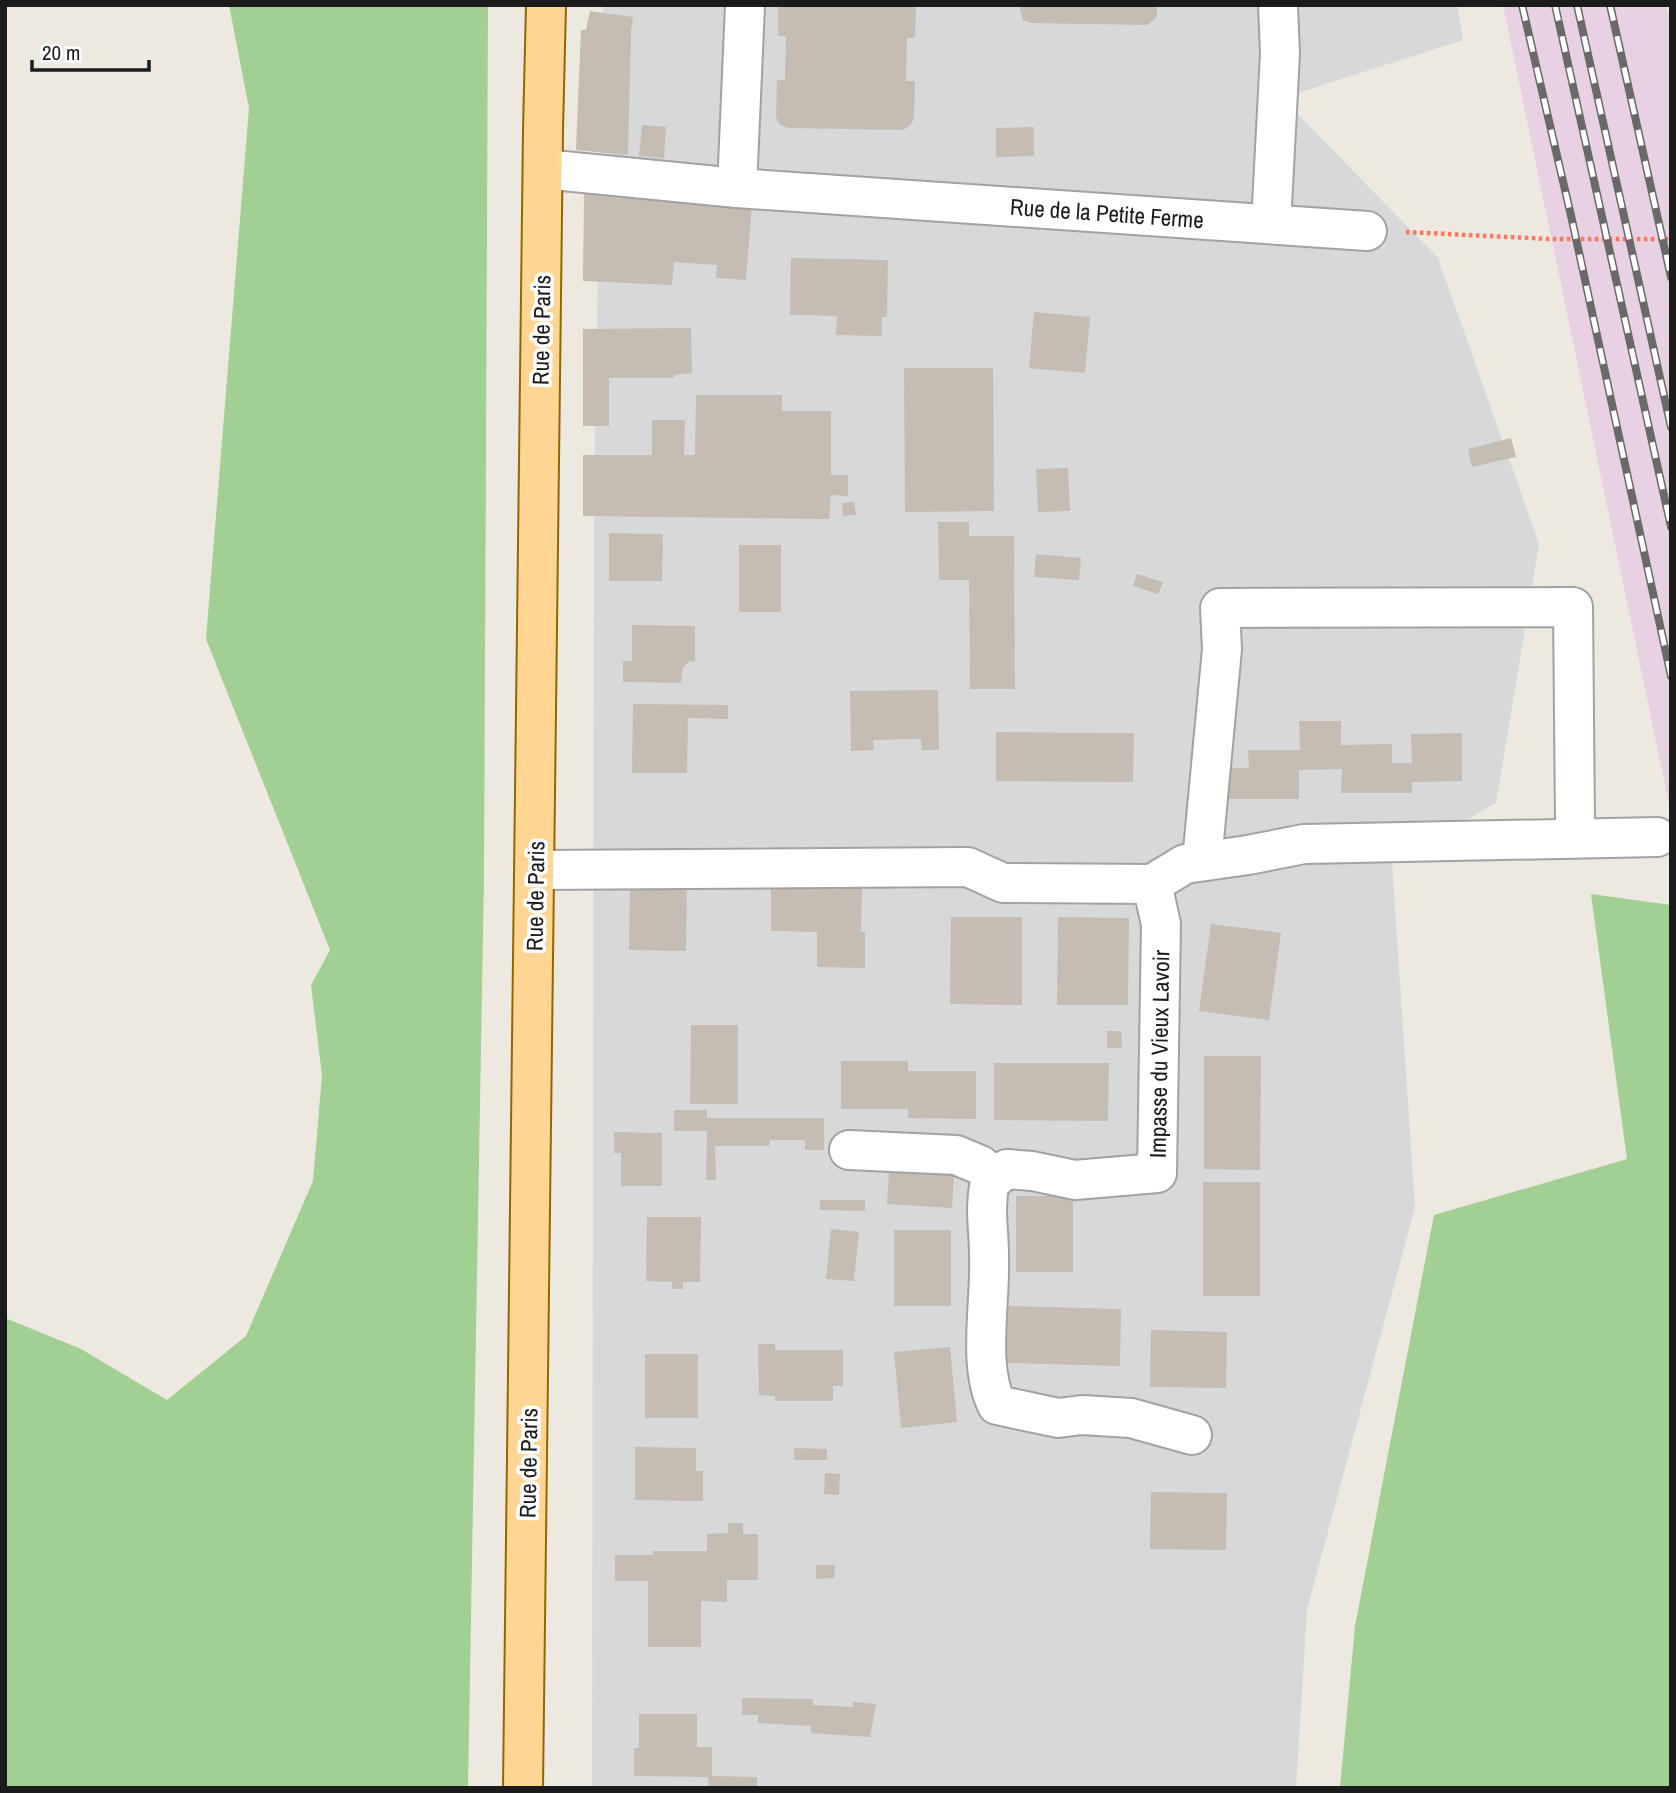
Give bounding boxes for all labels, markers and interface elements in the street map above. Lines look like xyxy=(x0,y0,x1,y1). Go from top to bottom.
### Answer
scale bar xyxy=(32,28,149,72)
text: 20 m xyxy=(42,38,80,67)
street label: Rue de la Petite Ferme xyxy=(1009,191,1205,235)
street label: Rue de Paris xyxy=(525,275,557,385)
street label: Rue de Paris xyxy=(519,841,551,951)
street label: Impasse du Vieux Lavoir xyxy=(1142,949,1176,1158)
street label: Rue de Paris xyxy=(512,1408,544,1518)

